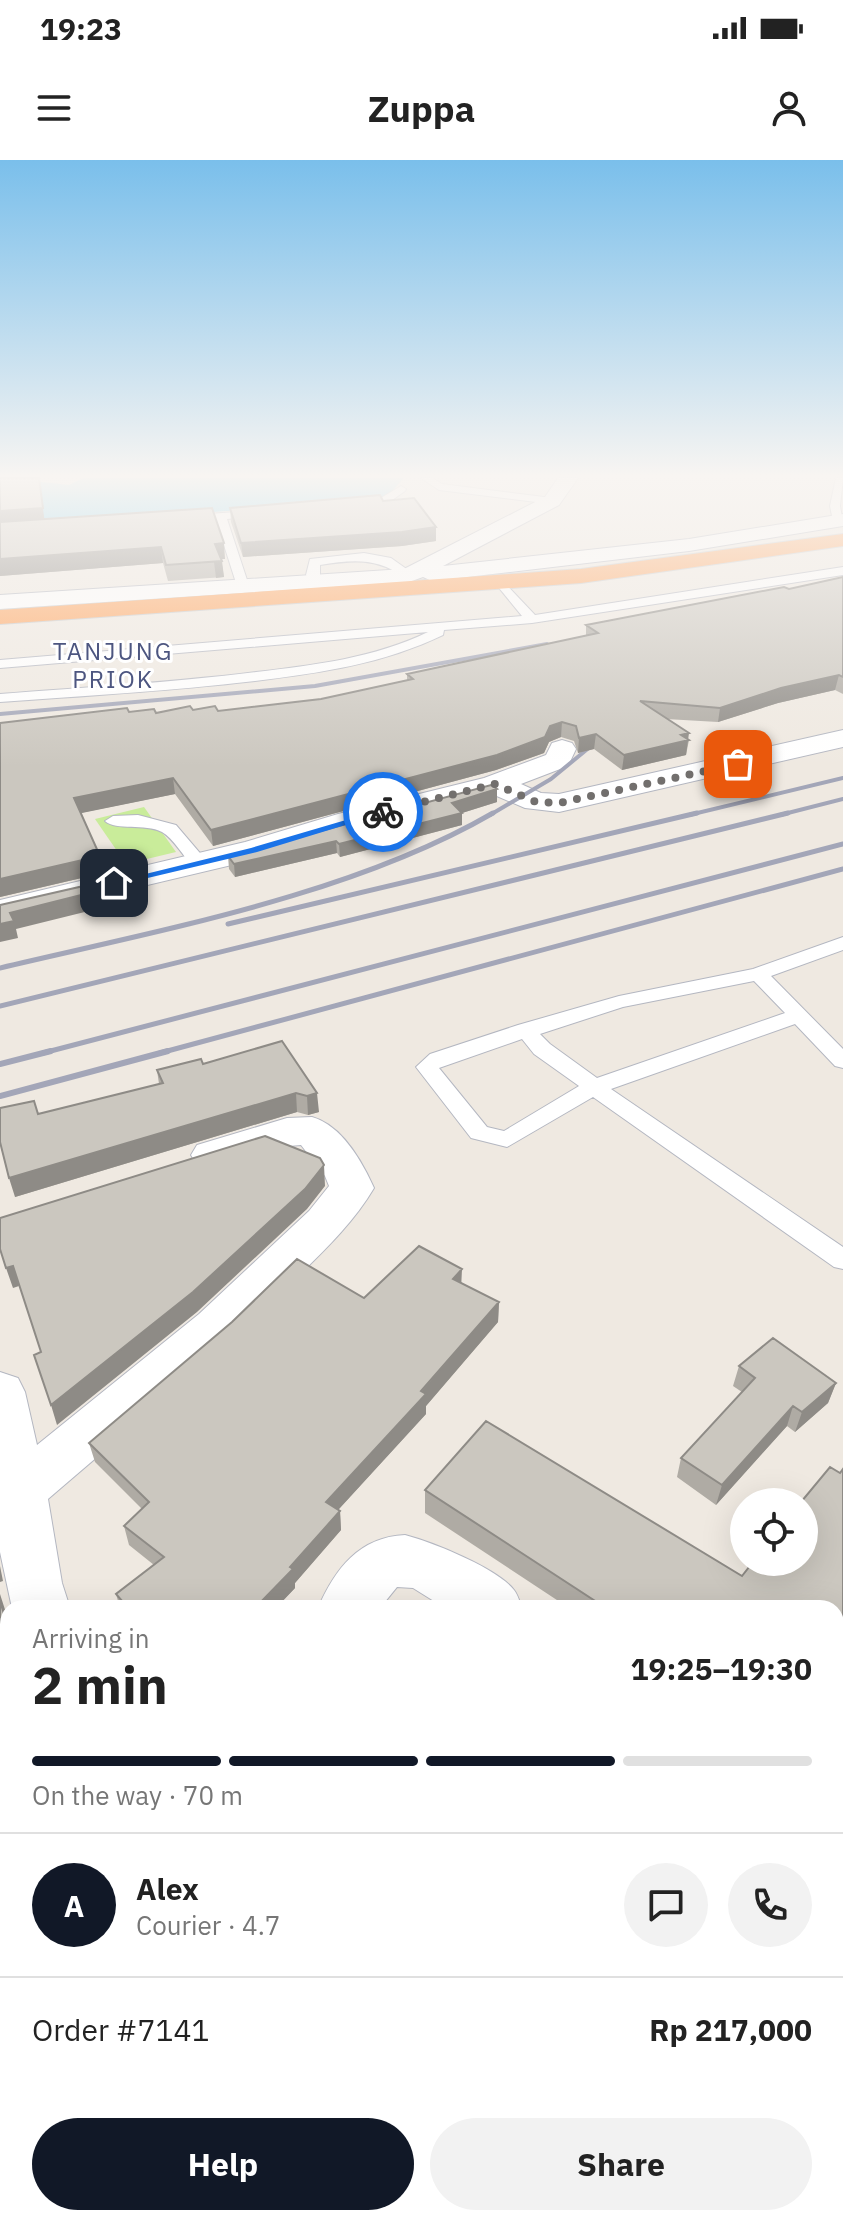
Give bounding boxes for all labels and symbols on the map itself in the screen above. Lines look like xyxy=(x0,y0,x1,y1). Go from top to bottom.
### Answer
district label: TANJUNG PRIOK xyxy=(53,635,173,695)
pin xyxy=(704,730,772,798)
courier xyxy=(343,772,423,852)
pin xyxy=(80,849,148,917)

